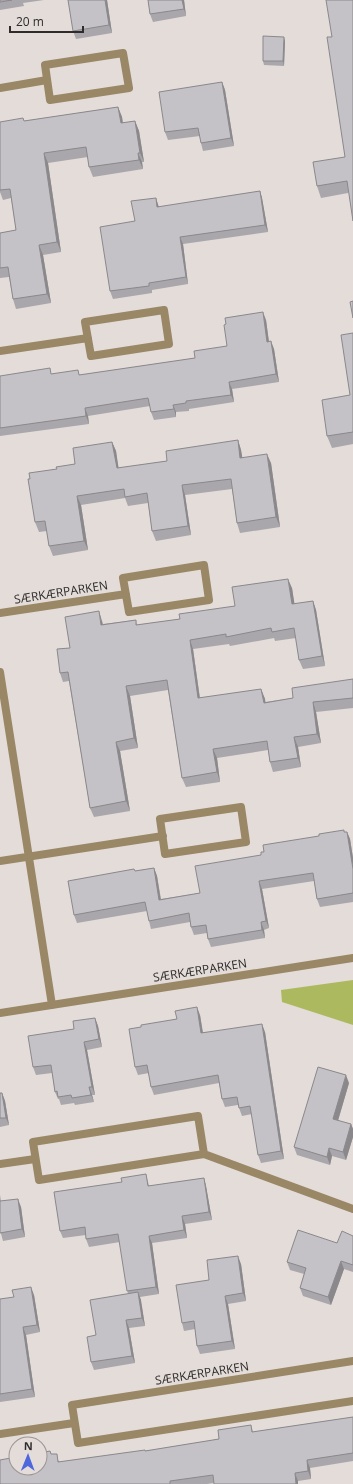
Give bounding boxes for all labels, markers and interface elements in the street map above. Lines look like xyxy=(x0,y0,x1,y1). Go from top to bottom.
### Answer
scale bar xyxy=(10,8,83,34)
text: 20 m xyxy=(16,13,44,30)
street label: SÆRKÆRPARKEN xyxy=(13,576,109,608)
street label: SÆRKÆRPARKEN xyxy=(152,954,248,986)
street label: SÆRKÆRPARKEN xyxy=(154,1357,250,1389)
north arrow xyxy=(8,1436,48,1476)
text: N xyxy=(24,1438,33,1453)

